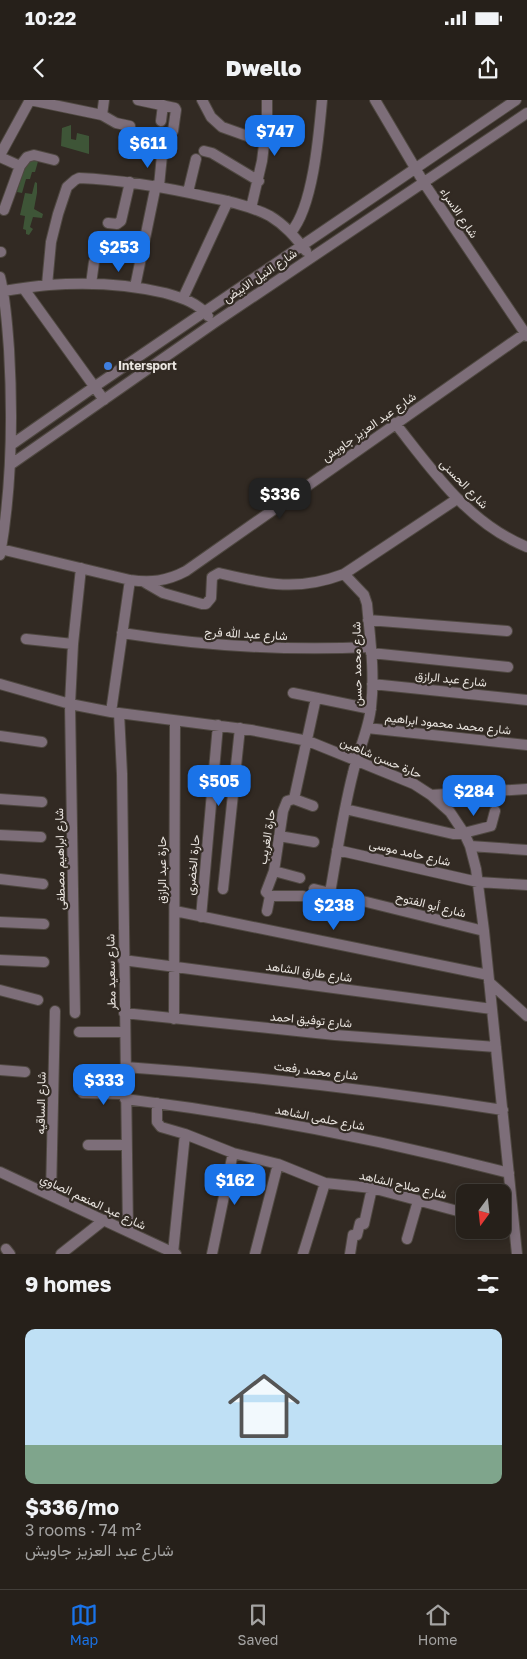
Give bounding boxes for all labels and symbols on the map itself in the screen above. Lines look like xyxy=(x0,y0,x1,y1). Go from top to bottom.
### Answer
pin: $747 xyxy=(245,115,305,157)
pin: $611 xyxy=(118,127,178,169)
street label: شارع الاسراء xyxy=(435,185,482,242)
pin: $253 xyxy=(89,230,149,273)
street label: شارع النيل الابيض xyxy=(220,245,301,307)
place label: Intersport xyxy=(118,358,177,373)
marker: Intersport xyxy=(102,360,114,372)
street label: شارع عبد العزيز جاويش xyxy=(319,388,420,466)
street label: شارع الحسنى xyxy=(435,456,492,513)
pin: $336 xyxy=(250,478,310,520)
street label: شارع محمد حسن xyxy=(348,621,367,707)
street label: شارع عبد الله فرج xyxy=(204,624,288,645)
street label: شارع عبد الرازق xyxy=(414,667,488,692)
street label: شارع محمد محمود ابراهيم xyxy=(384,709,512,740)
street label: حارة حسن شاهين xyxy=(338,734,424,782)
pin: $505 xyxy=(189,764,249,807)
pin: $284 xyxy=(444,774,504,817)
street label: شارع ابراهيم مصطفى xyxy=(51,808,70,910)
street label: حارة الغريب xyxy=(255,808,279,866)
street label: حارة الخضرى xyxy=(182,834,204,896)
street label: حارة عبد الرازق xyxy=(154,836,170,904)
street label: شارع حامد موسى xyxy=(367,836,452,871)
pin: $238 xyxy=(304,888,364,931)
street label: شارع أبو الفتوح xyxy=(394,889,468,922)
street label: شارع سعيد مطر xyxy=(102,934,121,1011)
street label: شارع طارق الشاهد xyxy=(264,958,353,987)
street label: شارع توفيق احمد xyxy=(269,1008,353,1033)
street label: شارع محمد رفعت xyxy=(273,1058,359,1085)
pin: $333 xyxy=(74,1064,134,1106)
street label: شارع الساقيه xyxy=(32,1072,51,1135)
street label: شارع حلمى الشاهد xyxy=(274,1101,366,1136)
pin: $162 xyxy=(205,1164,265,1206)
street label: شارع صلاح الشاهد xyxy=(357,1167,448,1204)
street label: شارع عبد المنعم الصاوي xyxy=(37,1170,149,1235)
north arrow xyxy=(456,1184,511,1239)

